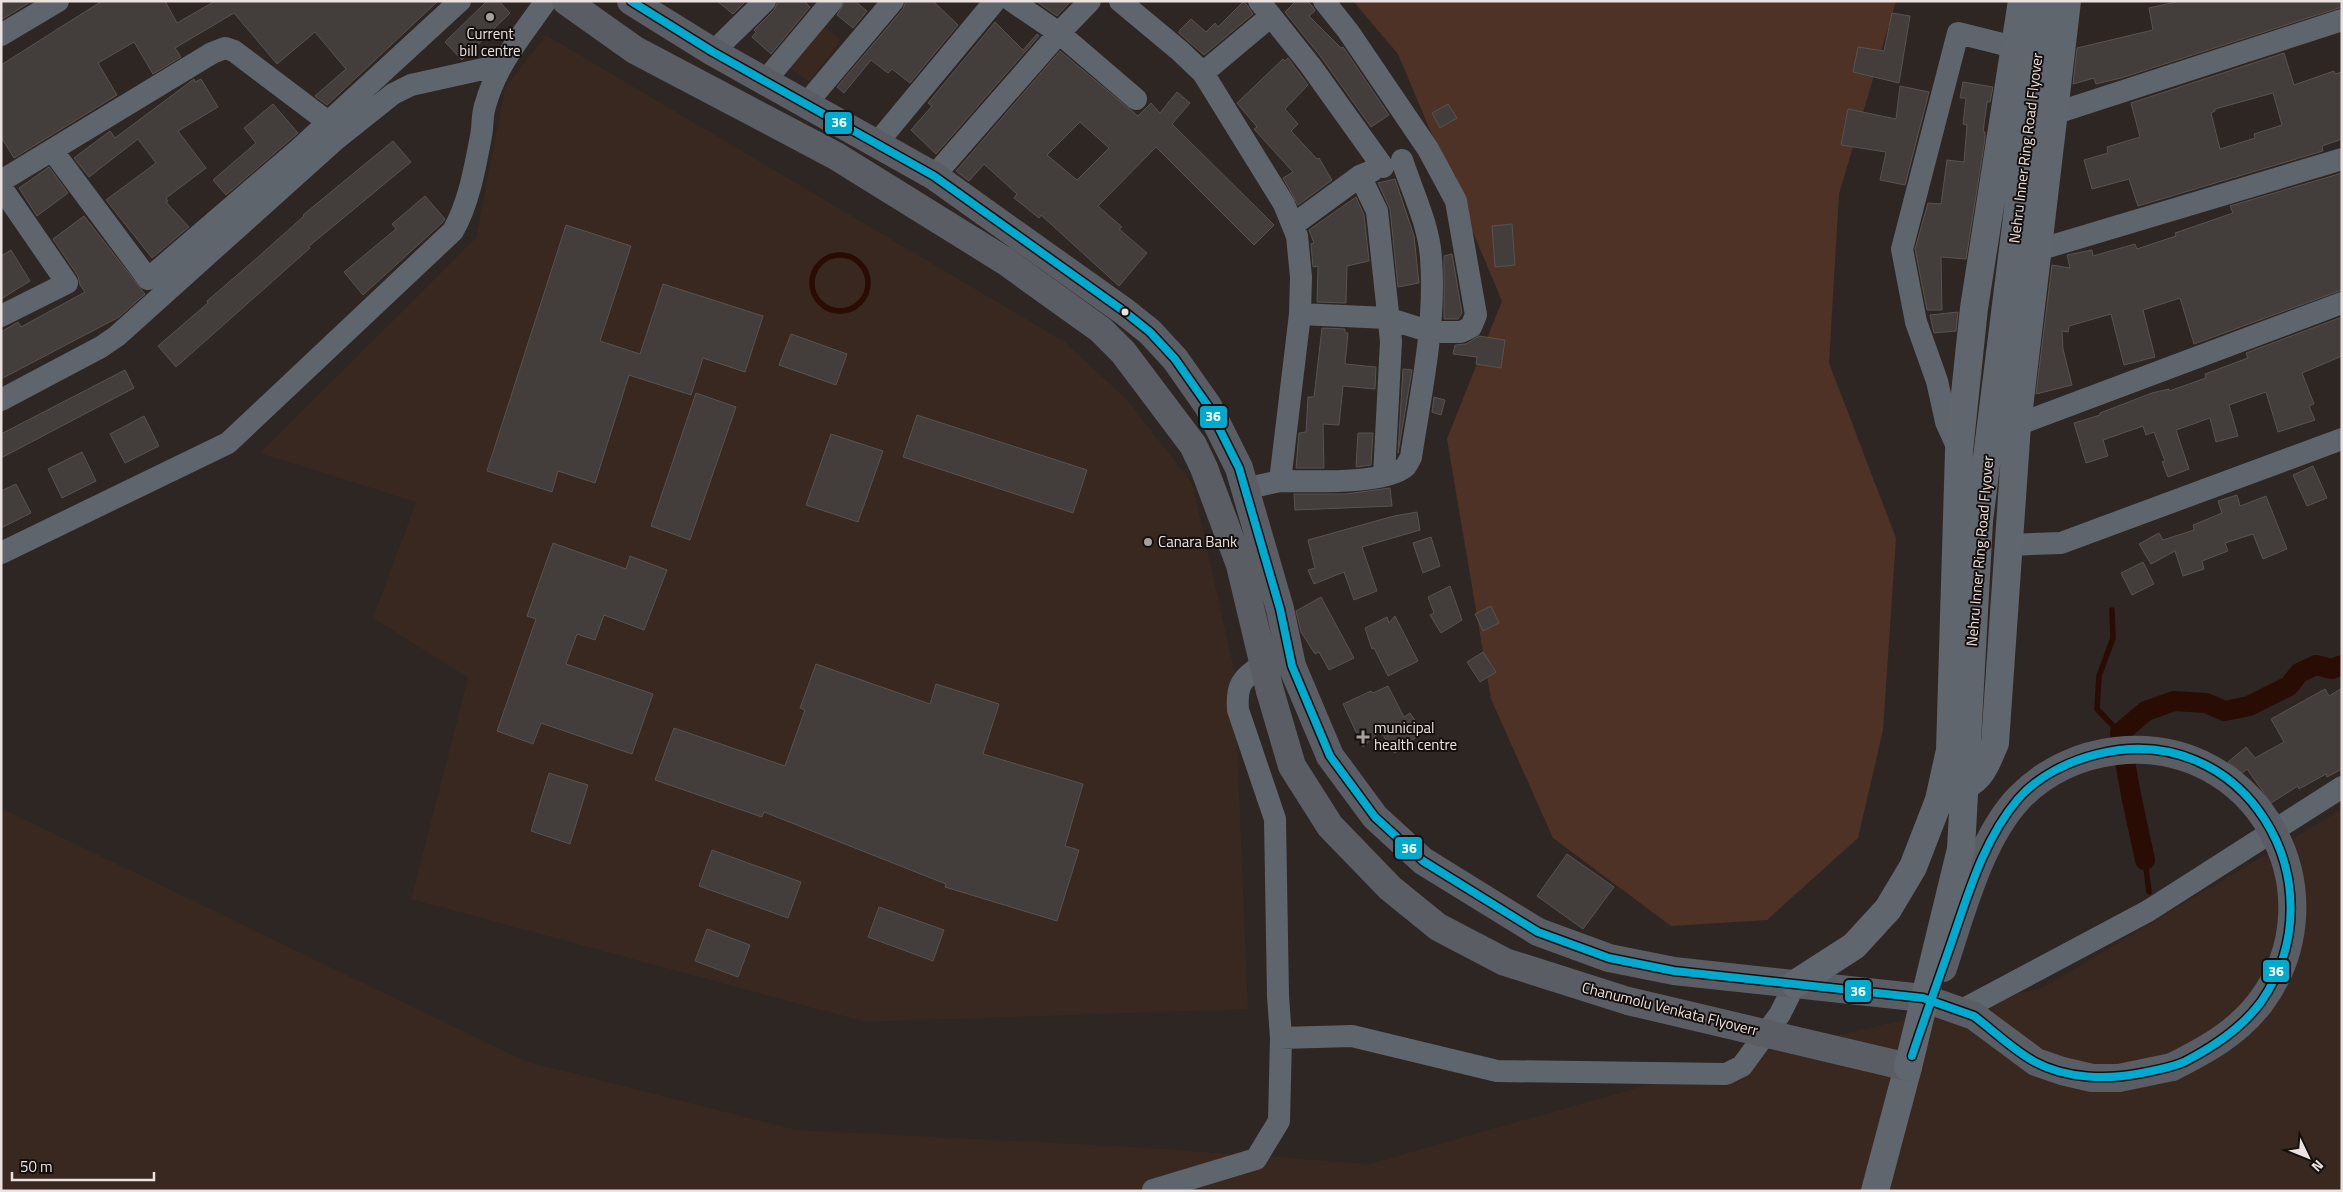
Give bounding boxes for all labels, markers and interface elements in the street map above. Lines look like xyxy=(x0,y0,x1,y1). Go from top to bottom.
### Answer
marker: Current bill centre xyxy=(484,11,496,23)
place label: Current bill centre xyxy=(459,22,521,62)
street label: Nehru Inner Ring Road Flyover xyxy=(2002,52,2049,244)
line badge: 36 xyxy=(824,111,853,135)
text: 36 xyxy=(831,111,847,132)
unlabelled marker xyxy=(1120,307,1130,317)
line badge: 36 xyxy=(1199,405,1228,429)
text: 36 xyxy=(1205,405,1221,426)
street label: Nehru Inner Ring Road Flyover xyxy=(1960,455,1999,647)
place label: Canara Bank xyxy=(1158,530,1237,553)
marker: Canara Bank xyxy=(1142,536,1154,548)
place label: municipal health centre xyxy=(1374,716,1457,756)
marker: municipal health centre xyxy=(1356,730,1370,744)
line badge: 36 xyxy=(1394,836,1423,860)
text: 36 xyxy=(1401,837,1417,858)
line badge: 36 xyxy=(2262,959,2290,983)
text: 36 xyxy=(2268,960,2284,981)
street label: Chanumolu Venkata Flyoverr xyxy=(1580,975,1761,1042)
line badge: 36 xyxy=(1844,979,1872,1003)
text: 36 xyxy=(1850,980,1866,1001)
north arrow xyxy=(2283,1132,2333,1182)
scale bar xyxy=(12,1150,155,1182)
text: 50 m xyxy=(20,1155,53,1178)
text: N xyxy=(2307,1155,2329,1177)

